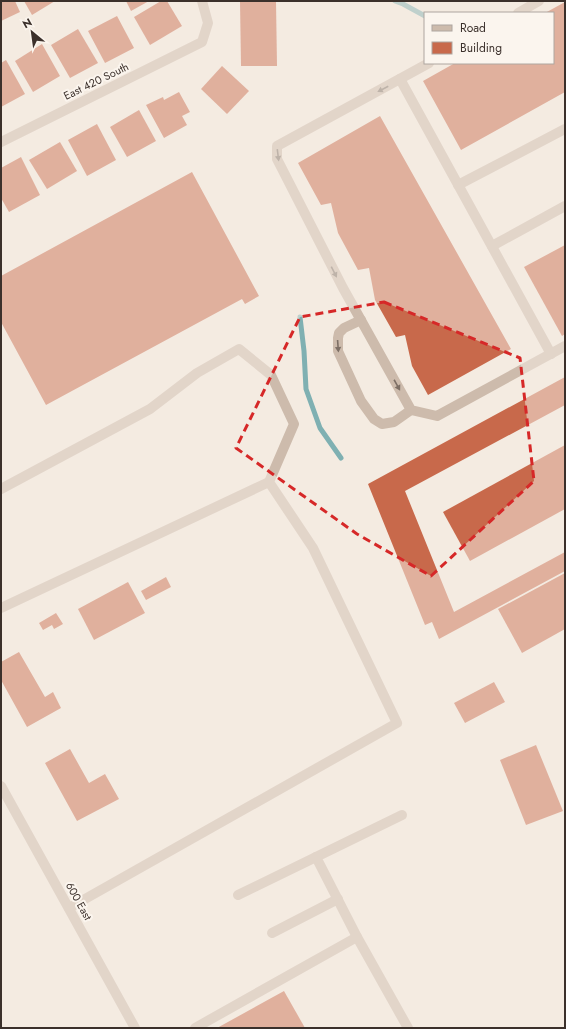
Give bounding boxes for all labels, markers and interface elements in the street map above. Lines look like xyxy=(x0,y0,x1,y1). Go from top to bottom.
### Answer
north arrow xyxy=(12,12,52,52)
legend xyxy=(424,12,554,64)
text: N xyxy=(19,14,35,32)
text: Road xyxy=(460,19,486,37)
text: Building xyxy=(460,39,502,57)
street label: East 420 South xyxy=(61,58,131,104)
one-way arrow xyxy=(377,85,389,92)
one-way arrow xyxy=(275,149,281,161)
one-way arrow xyxy=(331,266,337,277)
one-way arrow xyxy=(335,340,342,352)
one-way arrow xyxy=(394,379,401,391)
street label: 600 East xyxy=(62,879,96,923)

